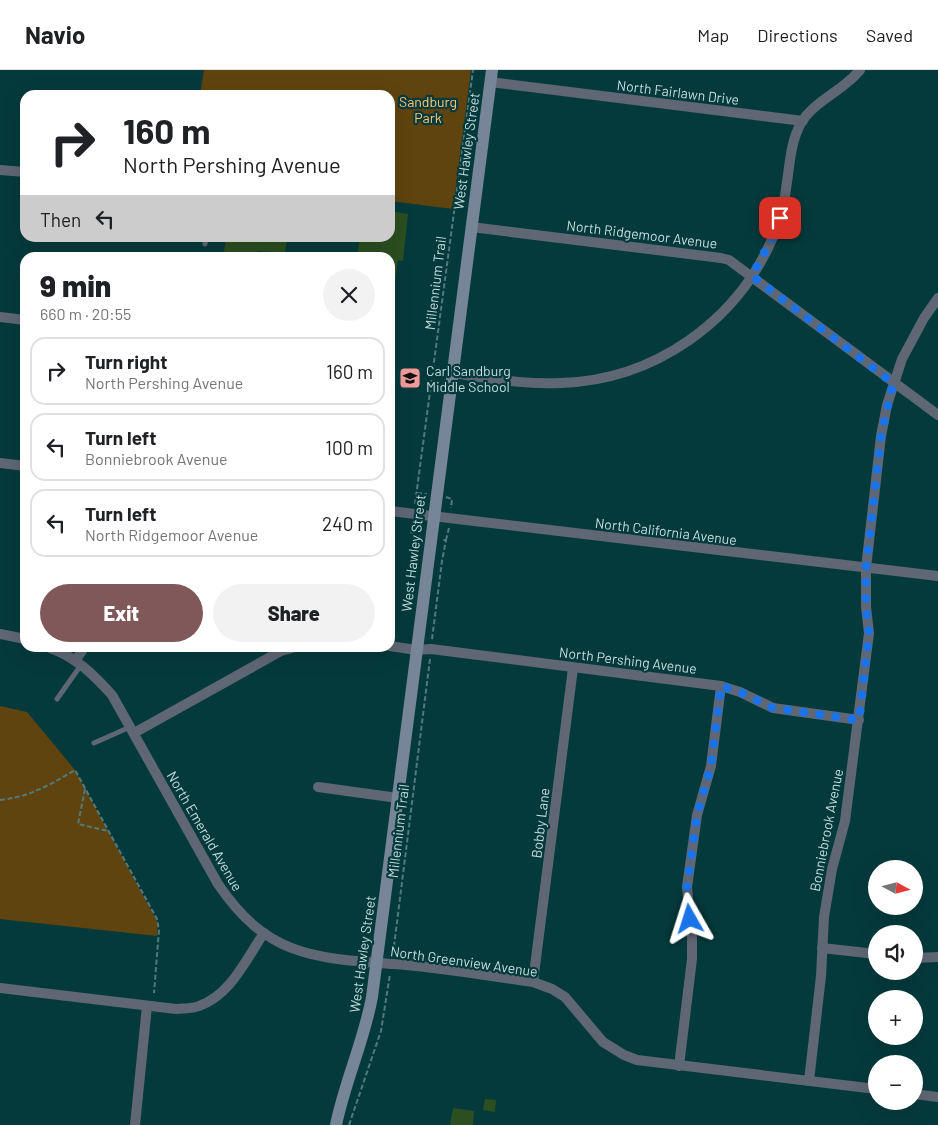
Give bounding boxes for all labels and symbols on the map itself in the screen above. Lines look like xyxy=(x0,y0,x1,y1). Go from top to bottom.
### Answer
street label: North Fairlawn Drive xyxy=(616,76,740,108)
street label: West Hawley Street xyxy=(449,91,483,211)
park label: Sandburg Park xyxy=(399,93,457,126)
pin xyxy=(759,197,801,239)
street label: North Ridgemoor Avenue xyxy=(566,216,718,252)
street label: Millennium Trail xyxy=(421,235,449,331)
place label: Carl Sandburg Middle School xyxy=(426,362,511,395)
school or university icon: Carl Sandburg Middle School xyxy=(398,366,422,390)
street label: West Hawley Street xyxy=(397,493,429,613)
street label: North California Avenue xyxy=(594,514,738,548)
street label: North Pershing Avenue xyxy=(558,643,698,677)
street label: Bonniebrook Avenue xyxy=(806,767,846,893)
street label: North Emerald Avenue xyxy=(164,768,246,894)
street label: Millennium Trail xyxy=(384,783,412,879)
street label: Bobby Lane xyxy=(527,787,553,859)
north arrow xyxy=(868,860,922,915)
position arrow xyxy=(663,892,715,944)
street label: West Hawley Street xyxy=(345,894,379,1014)
street label: North Greenview Avenue xyxy=(389,942,539,980)

